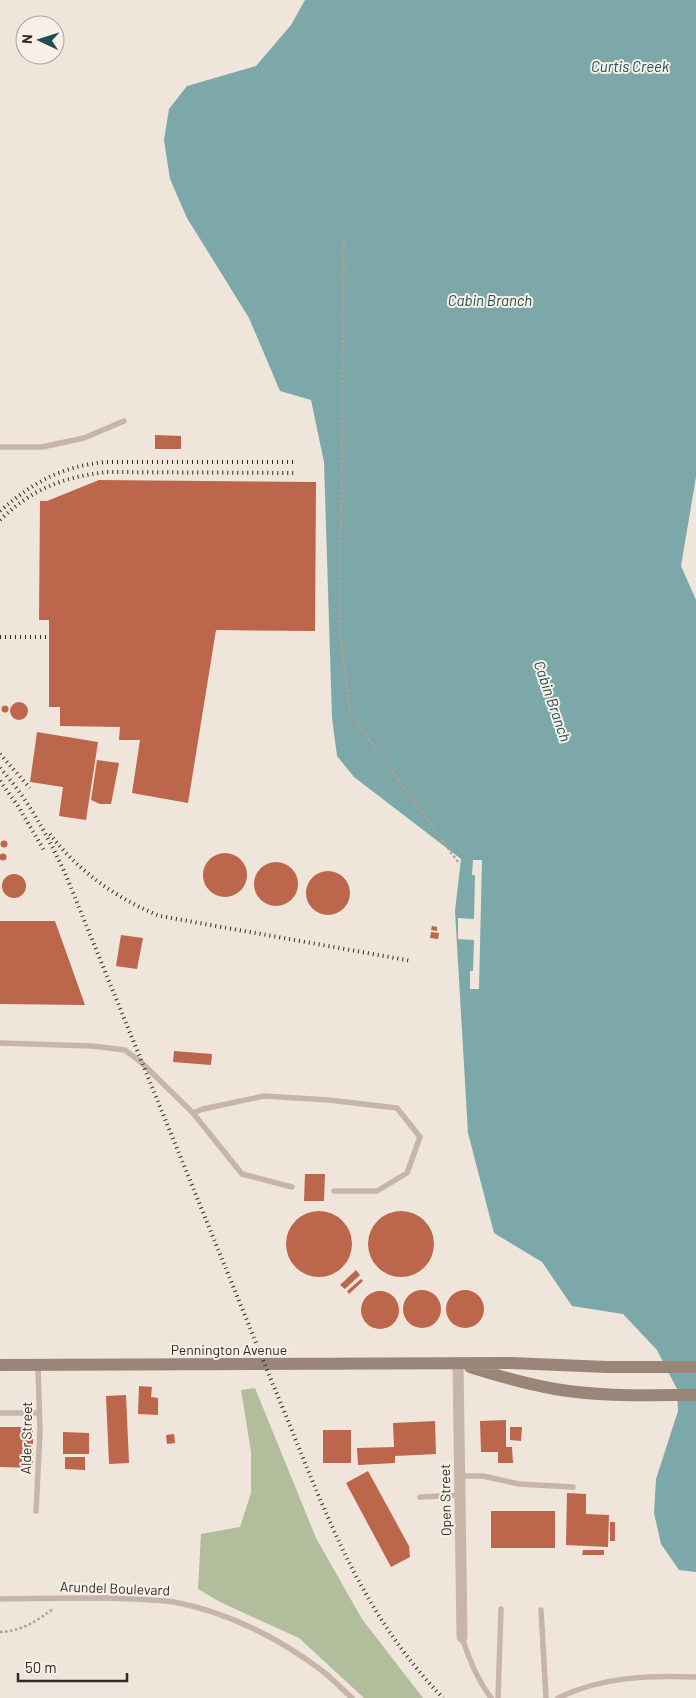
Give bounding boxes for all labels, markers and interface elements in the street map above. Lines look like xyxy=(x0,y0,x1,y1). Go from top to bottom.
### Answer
north arrow xyxy=(15,15,65,65)
text: N xyxy=(18,34,35,44)
water label: Curtis Creek xyxy=(591,57,670,75)
water label: Cabin Branch xyxy=(448,291,532,309)
water label: Cabin Branch xyxy=(531,658,575,744)
street label: Pennington Avenue xyxy=(171,1341,287,1358)
street label: Alder Street xyxy=(17,1401,35,1475)
street label: Open Street xyxy=(436,1464,454,1536)
street label: Arundel Boulevard xyxy=(60,1578,170,1598)
scale bar xyxy=(18,1650,126,1682)
text: 50 m xyxy=(25,1658,57,1676)

